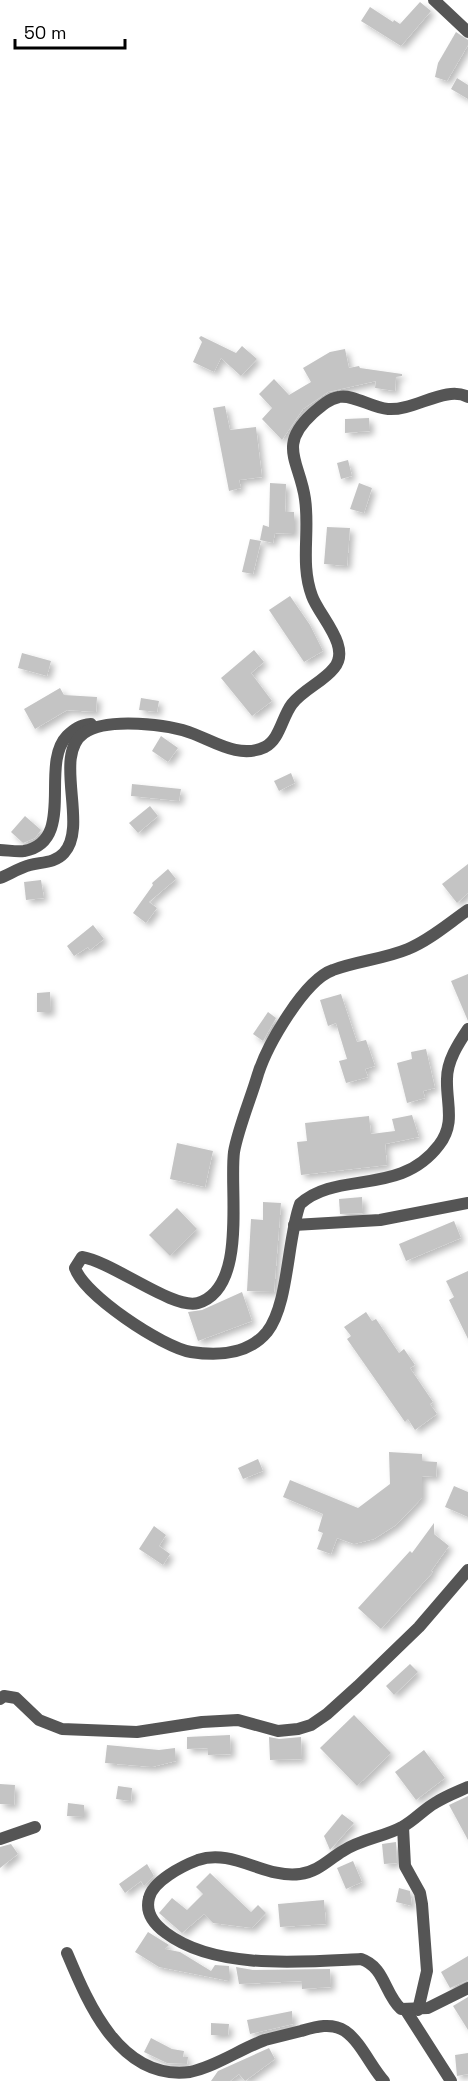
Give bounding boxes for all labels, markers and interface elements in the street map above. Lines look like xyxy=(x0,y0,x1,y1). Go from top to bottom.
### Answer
scale bar xyxy=(15,12,124,50)
text: 50 m xyxy=(24,21,66,44)

